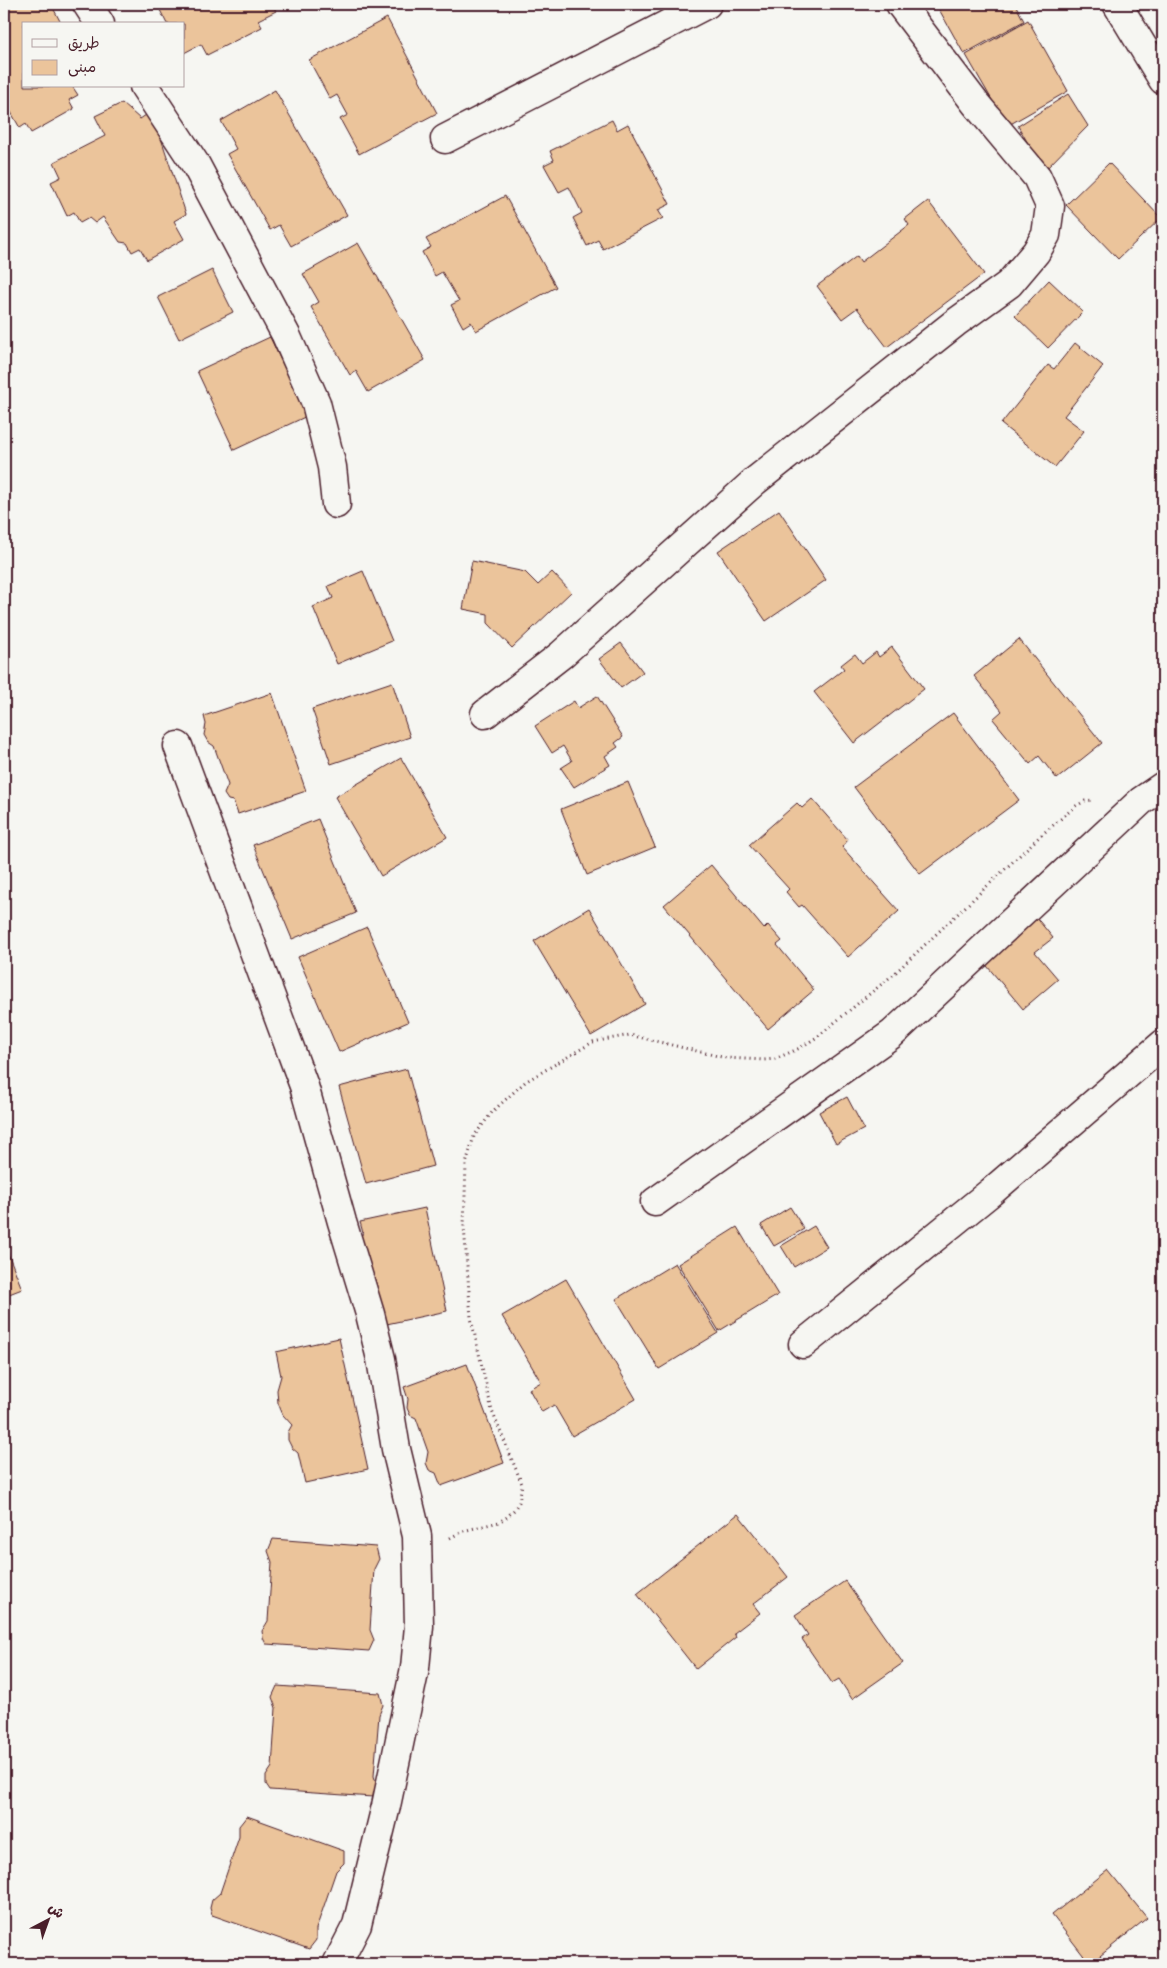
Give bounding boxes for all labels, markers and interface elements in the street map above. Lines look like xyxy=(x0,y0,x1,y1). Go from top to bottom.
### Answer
legend xyxy=(22,22,185,88)
text: طريق xyxy=(68,34,100,53)
text: مبنى xyxy=(68,58,96,77)
north arrow xyxy=(22,1896,72,1946)
text: ش xyxy=(45,1899,68,1922)

